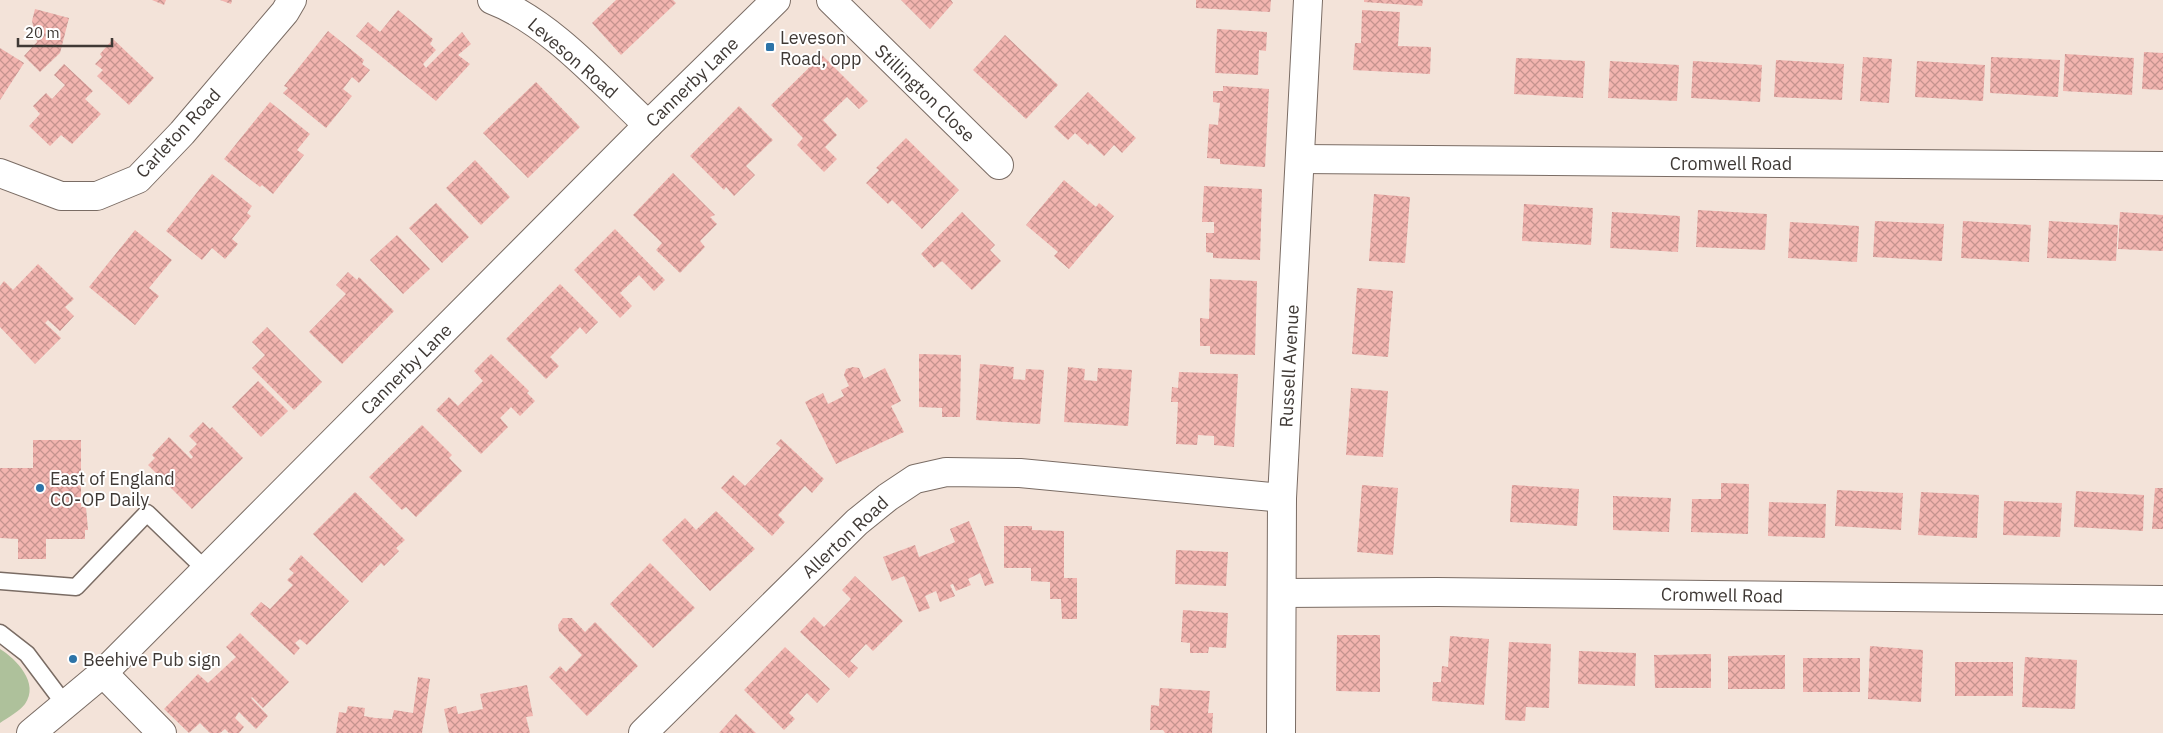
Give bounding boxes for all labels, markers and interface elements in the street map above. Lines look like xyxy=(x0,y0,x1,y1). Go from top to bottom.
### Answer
street label: Leveson Road xyxy=(523,13,623,103)
scale bar xyxy=(18,15,111,47)
text: 20 m xyxy=(25,23,60,42)
place label: Leveson Road, opp xyxy=(780,26,862,70)
street label: Cannerby Lane xyxy=(641,32,743,132)
street label: Stillington Close xyxy=(870,39,980,147)
marker: Leveson Road, opp xyxy=(764,41,776,53)
street label: Carleton Road xyxy=(131,83,225,183)
street label: Cromwell Road xyxy=(1670,152,1792,175)
street label: Russell Avenue xyxy=(1274,304,1304,428)
street label: Cannerby Lane xyxy=(355,318,457,420)
place label: East of England CO-OP Daily xyxy=(50,467,175,511)
marker: East of England CO-OP Daily xyxy=(34,482,46,494)
street label: Allerton Road xyxy=(797,491,893,583)
street label: Cromwell Road xyxy=(1661,582,1783,608)
place label: Beehive Pub sign xyxy=(83,648,221,671)
marker: Beehive Pub sign xyxy=(67,653,79,665)

